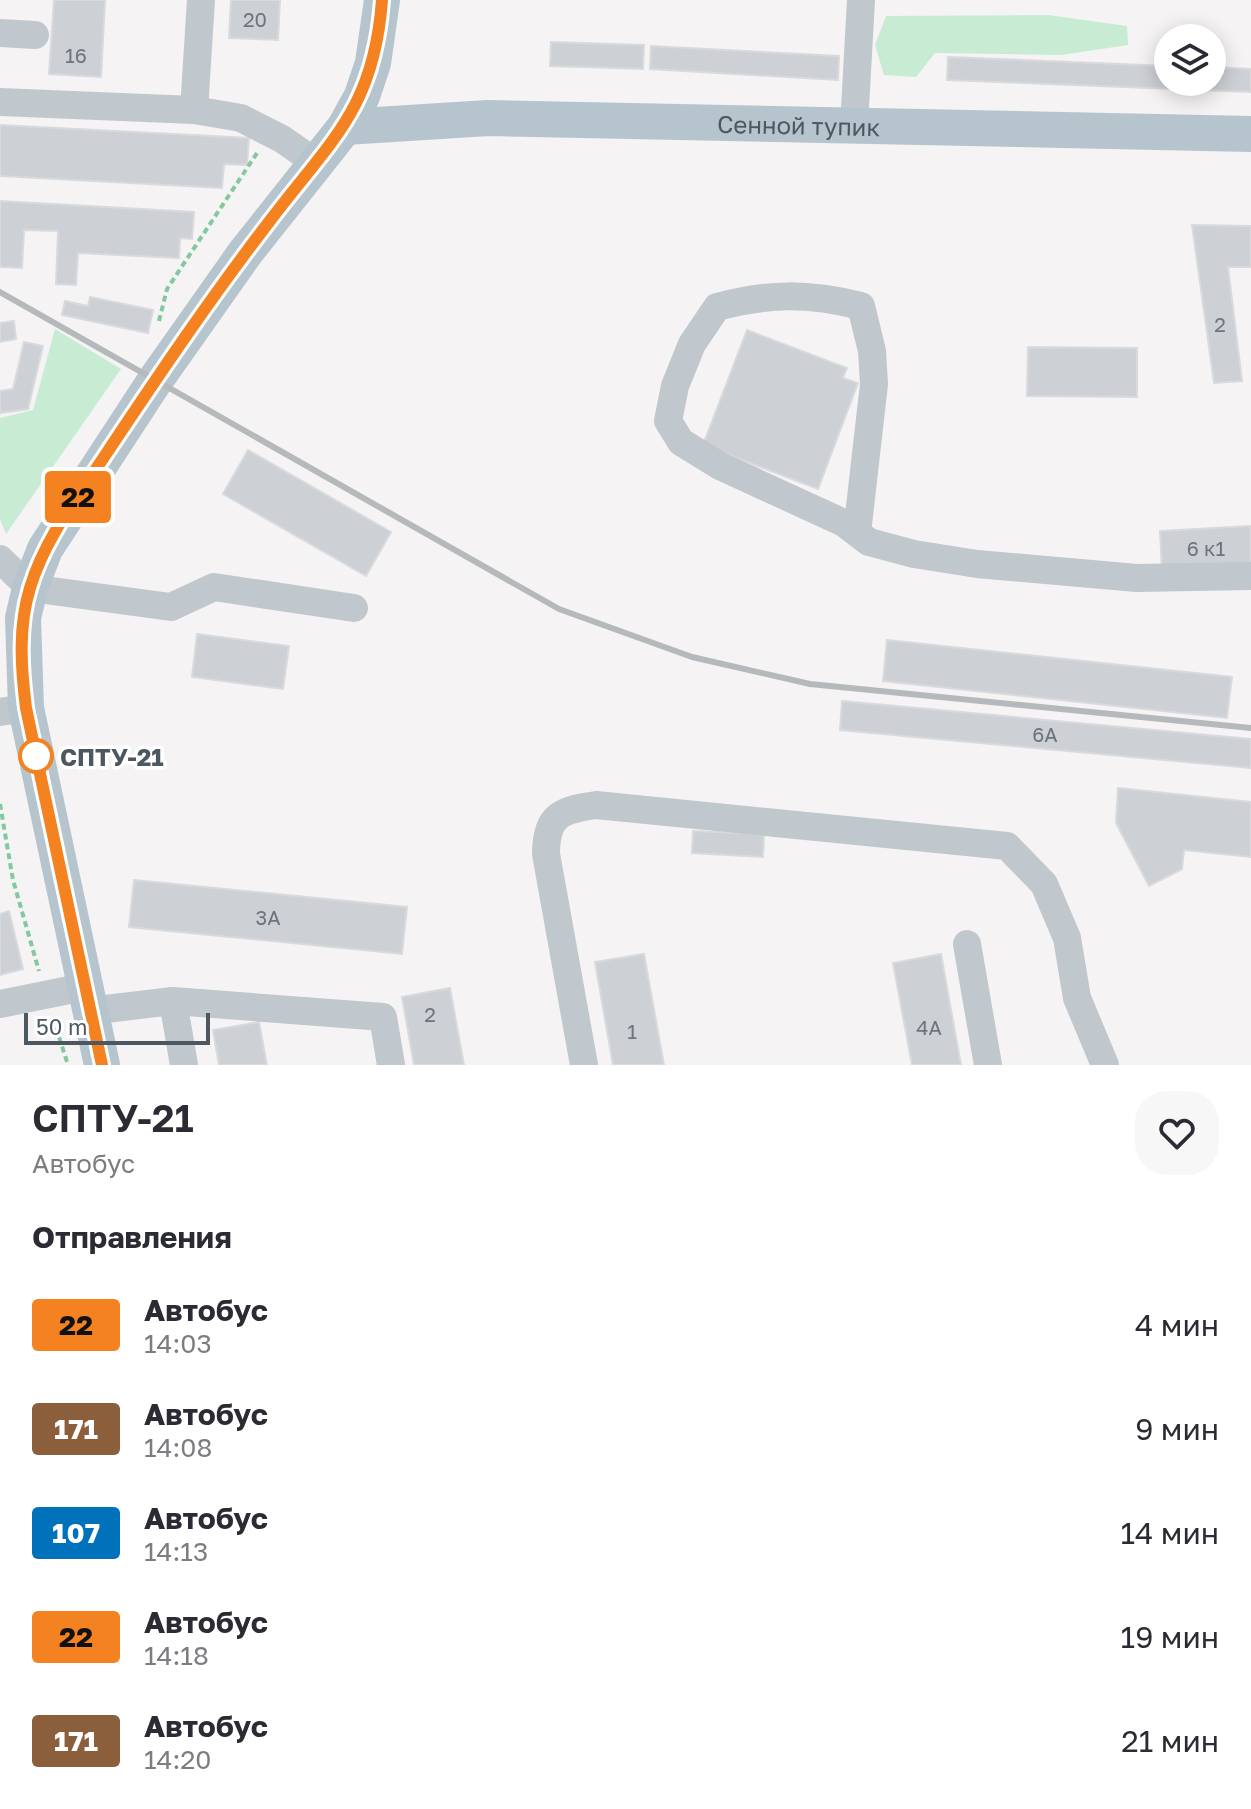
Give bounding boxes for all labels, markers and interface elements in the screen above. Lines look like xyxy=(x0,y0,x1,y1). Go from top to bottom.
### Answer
house number: 20 xyxy=(243,7,267,31)
map controls xyxy=(1154,24,1226,96)
button: layers xyxy=(1154,24,1226,96)
house number: 16 xyxy=(65,43,87,67)
street label: Сенной тупик xyxy=(717,108,881,141)
house number: 2 xyxy=(1214,312,1226,336)
line badge: 22 xyxy=(42,471,114,523)
text: 22 xyxy=(61,480,95,513)
house number: 6 к1 xyxy=(1187,536,1225,560)
house number: 6А xyxy=(1032,722,1058,746)
marker: СПТУ-21 xyxy=(19,739,53,773)
place label: СПТУ-21 xyxy=(60,742,164,771)
house number: 3А xyxy=(255,905,281,929)
house number: 2 xyxy=(424,1002,436,1026)
scale bar xyxy=(24,1009,210,1045)
text: 50 m xyxy=(36,1013,87,1040)
house number: 4А xyxy=(916,1015,942,1039)
house number: 1 xyxy=(627,1019,637,1043)
button: heart xyxy=(1135,1091,1219,1175)
text: СПТУ-21 xyxy=(32,1095,194,1140)
text: Автобус xyxy=(32,1148,135,1179)
text: Отправления xyxy=(32,1219,232,1255)
text: Автобус xyxy=(144,1292,268,1328)
text: 4 мин xyxy=(1135,1307,1219,1343)
text: 22 xyxy=(59,1308,93,1341)
text: 14:03 xyxy=(144,1328,212,1359)
text: Автобус xyxy=(144,1396,268,1432)
text: 9 мин xyxy=(1135,1411,1219,1447)
text: 171 xyxy=(54,1412,98,1445)
text: 14:08 xyxy=(144,1432,212,1463)
text: Автобус xyxy=(144,1500,268,1536)
text: 14 мин xyxy=(1120,1515,1219,1551)
text: 107 xyxy=(52,1516,100,1549)
text: 14:13 xyxy=(144,1536,208,1567)
text: Автобус xyxy=(144,1604,268,1640)
text: 19 мин xyxy=(1121,1619,1219,1655)
text: 22 xyxy=(59,1620,93,1653)
text: 14:18 xyxy=(144,1640,209,1671)
text: Автобус xyxy=(144,1708,268,1744)
text: 21 мин xyxy=(1121,1723,1219,1759)
text: 171 xyxy=(54,1724,98,1757)
text: 14:20 xyxy=(144,1744,211,1775)

